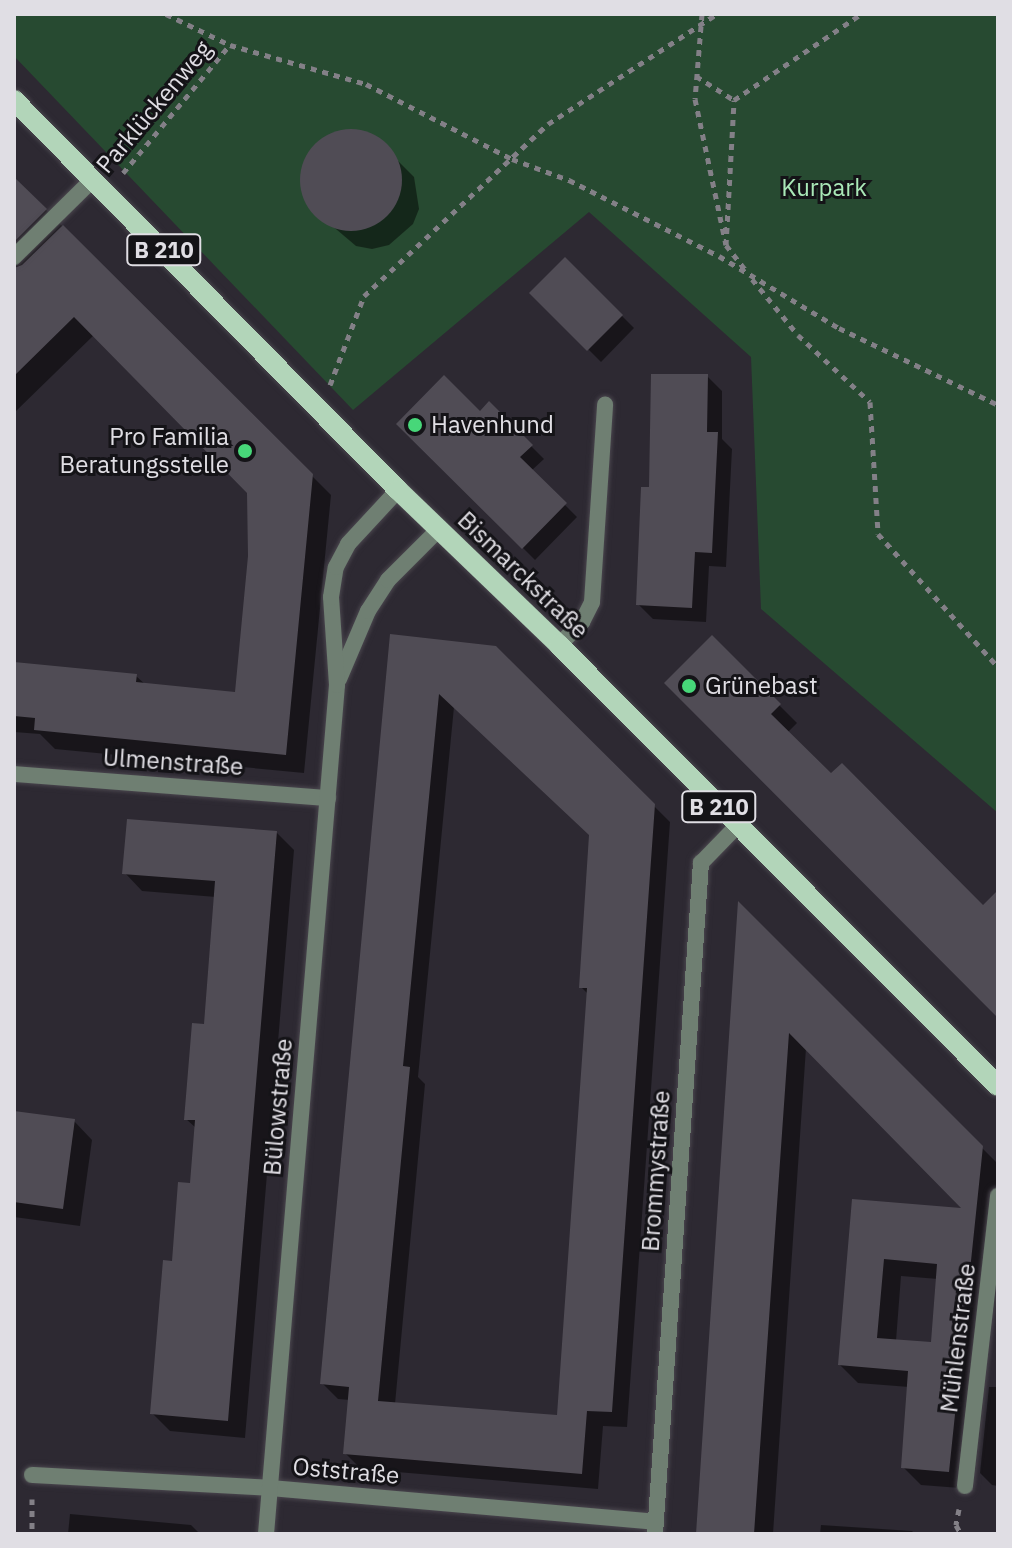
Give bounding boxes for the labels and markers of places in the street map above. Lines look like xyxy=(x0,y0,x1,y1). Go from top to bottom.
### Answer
place label: Havenhund xyxy=(431,411,554,439)
marker: Havenhund xyxy=(406,416,424,434)
place label: Pro Familia Beratungsstelle xyxy=(60,423,229,479)
marker: Pro Familia Beratungsstelle xyxy=(236,442,254,460)
place label: Grünebast xyxy=(705,672,818,700)
marker: Grünebast xyxy=(680,677,698,695)

